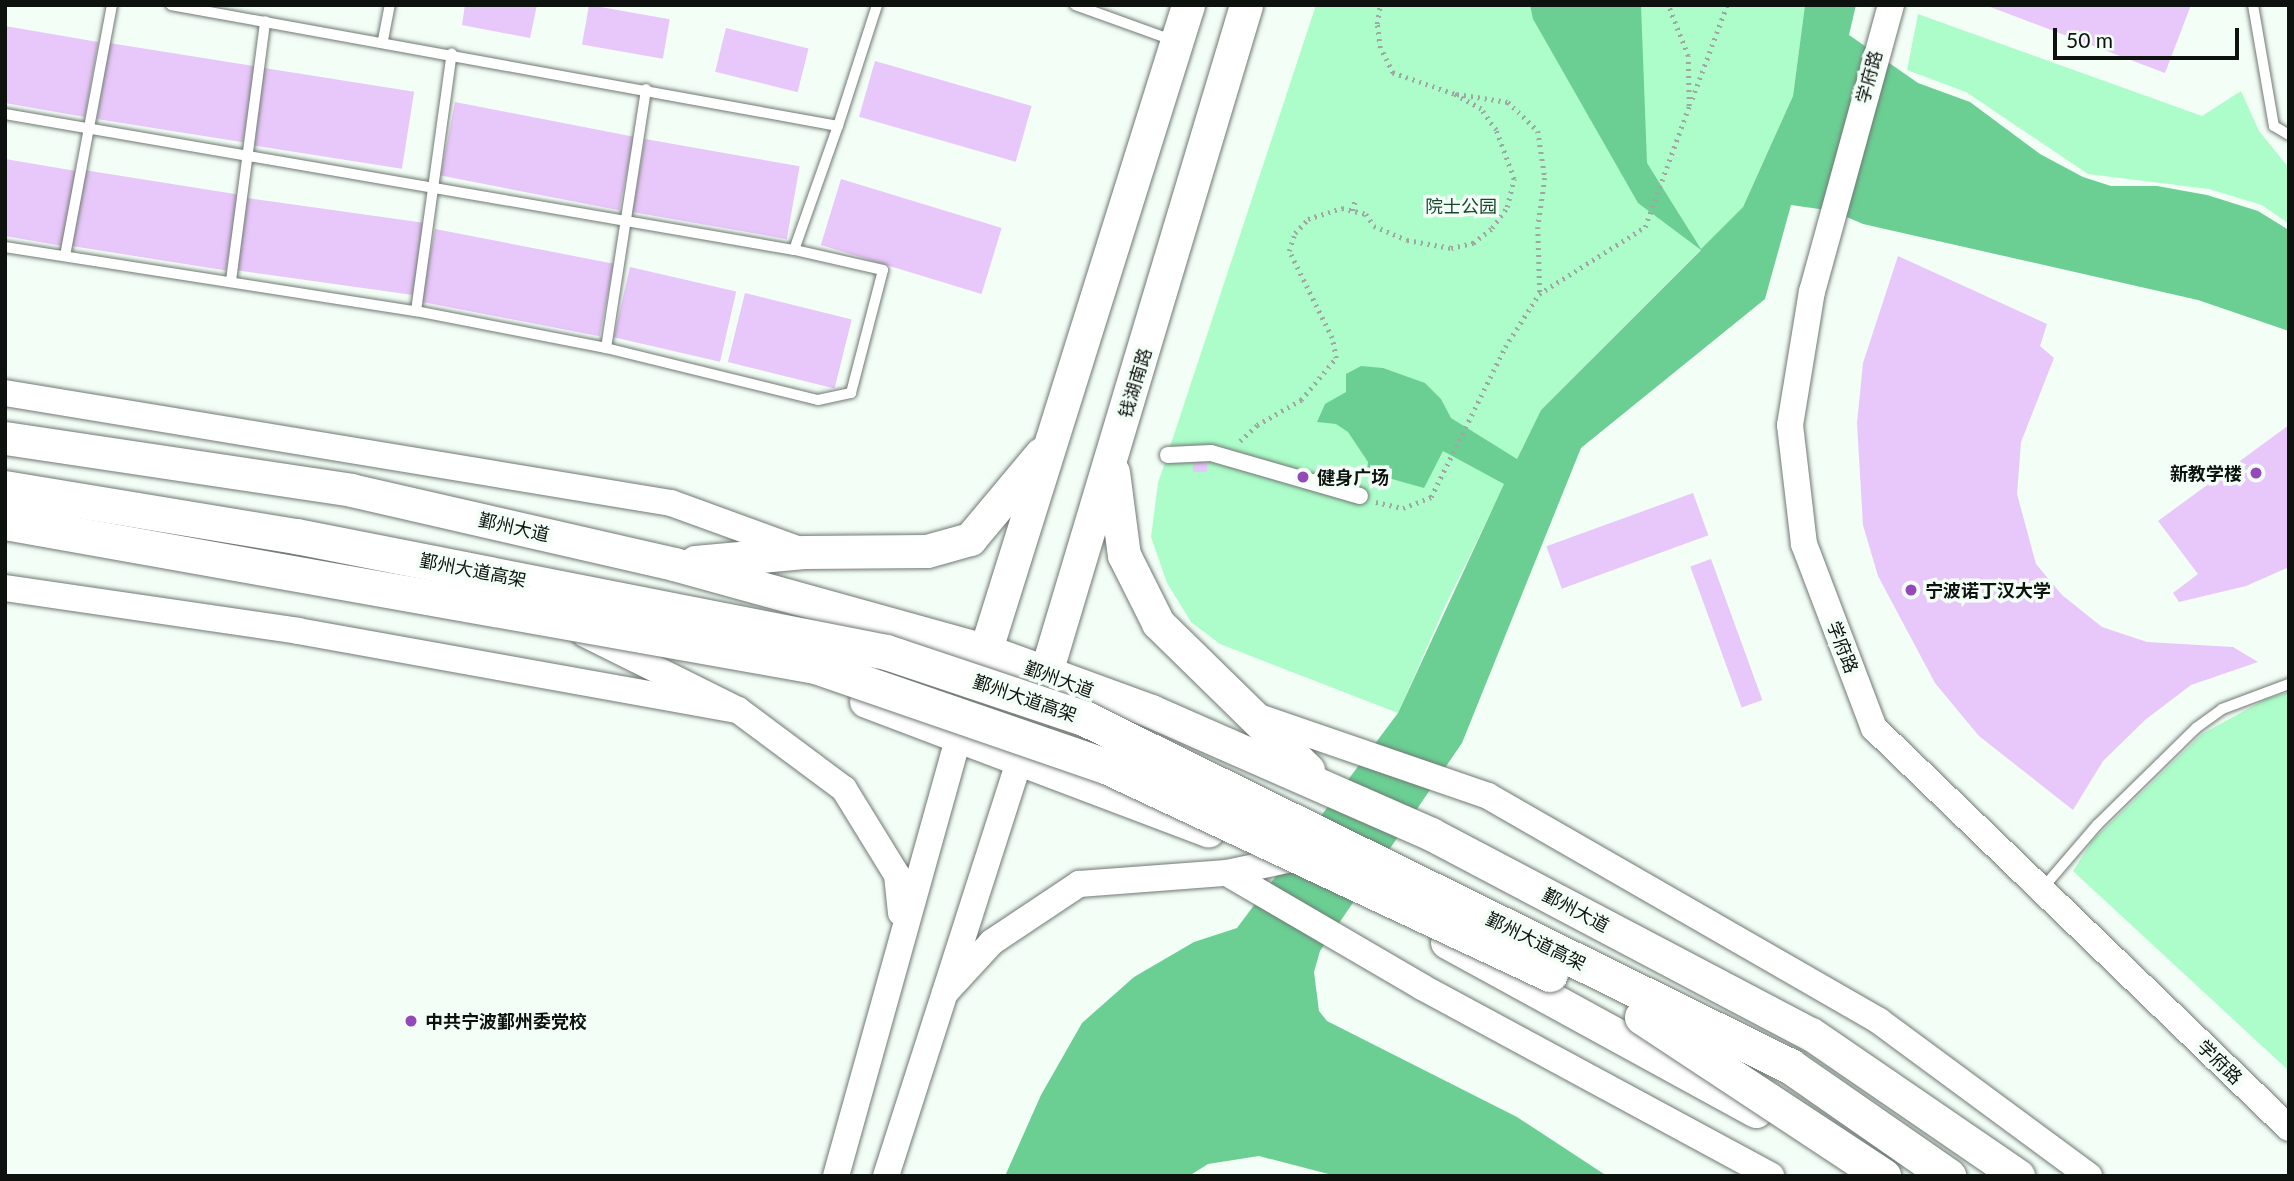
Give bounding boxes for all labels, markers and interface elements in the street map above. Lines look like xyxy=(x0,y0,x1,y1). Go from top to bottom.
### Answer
scale bar xyxy=(2056,14,2242,58)
text: 50 m xyxy=(2066,27,2113,52)
street label: 学府路 xyxy=(1852,48,1886,106)
park label: 院士公园 xyxy=(1425,195,1497,217)
street label: 钱湖南路 xyxy=(1114,345,1156,421)
place label: 新教学楼 xyxy=(2170,462,2242,484)
marker: 新教学楼 xyxy=(2248,465,2264,481)
place label: 健身广场 xyxy=(1317,466,1389,488)
marker: 健身广场 xyxy=(1295,469,1311,485)
street label: 鄞州大道 xyxy=(476,508,552,546)
street label: 鄞州大道高架 xyxy=(418,549,528,591)
place label: 宁波诺丁汉大学 xyxy=(1925,579,2051,601)
marker: 宁波诺丁汉大学 xyxy=(1903,582,1919,598)
street label: 学府路 xyxy=(1823,618,1863,676)
street label: 鄞州大道 xyxy=(1021,657,1097,701)
street label: 鄞州大道高架 xyxy=(970,670,1080,726)
street label: 鄞州大道 xyxy=(1539,884,1613,936)
street label: 鄞州大道高架 xyxy=(1483,908,1589,974)
place label: 中共宁波鄞州委党校 xyxy=(425,1010,587,1032)
marker: 中共宁波鄞州委党校 xyxy=(403,1013,419,1029)
street label: 学府路 xyxy=(2193,1035,2247,1089)

